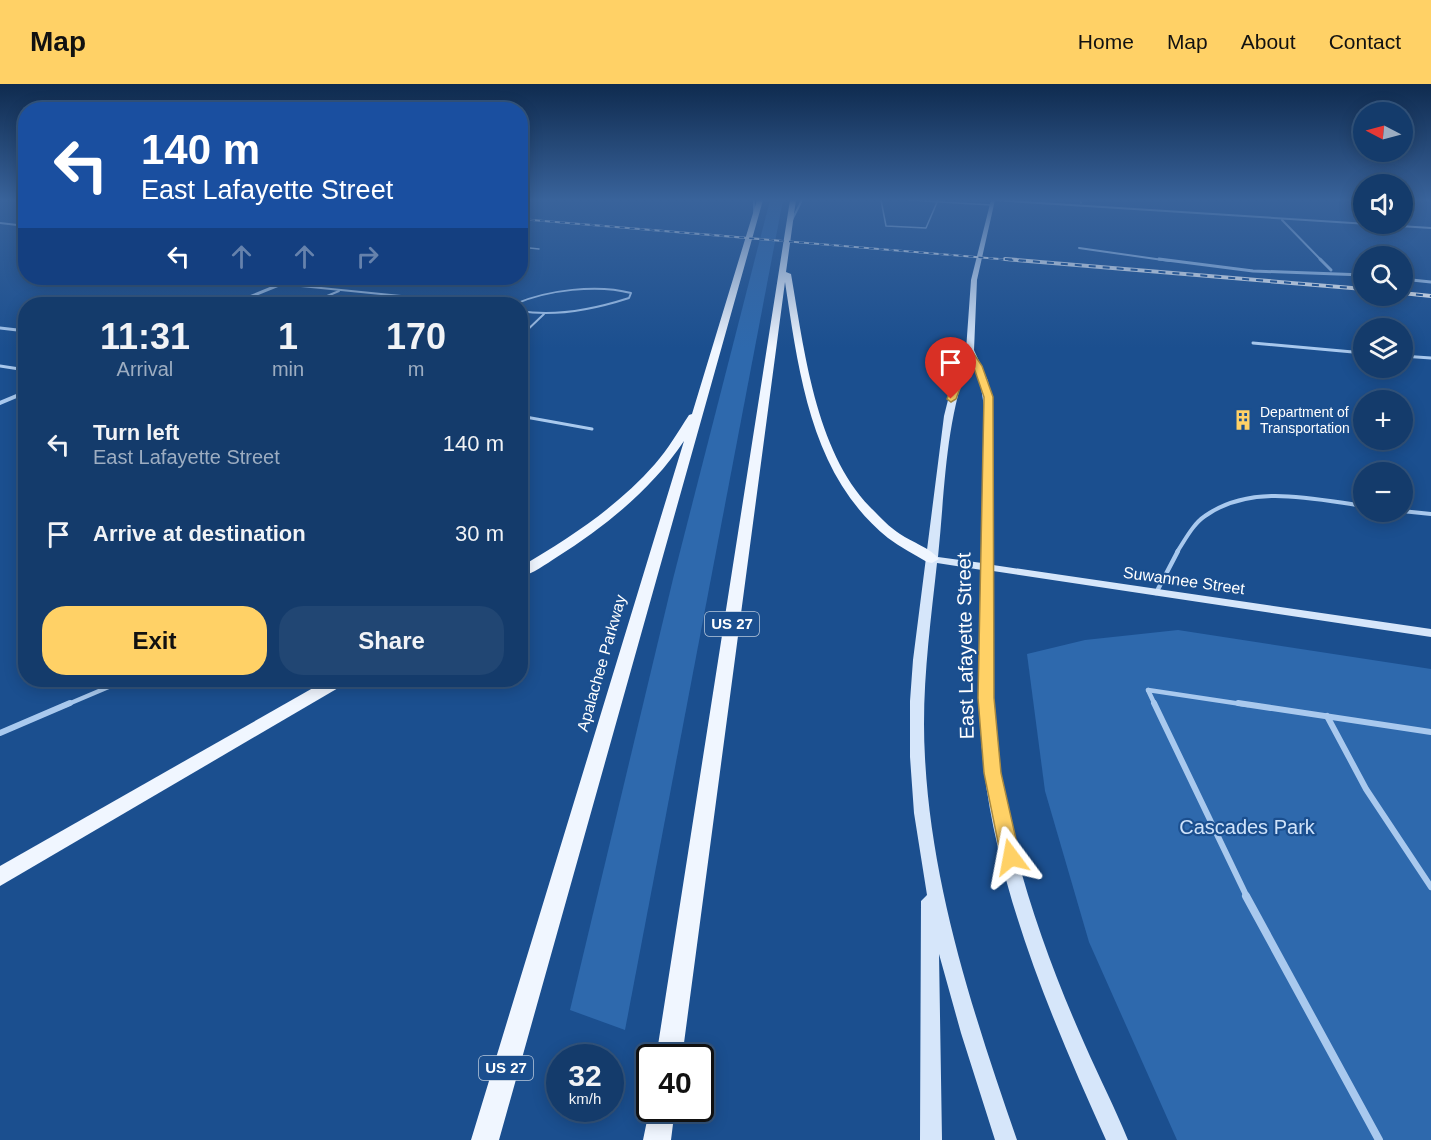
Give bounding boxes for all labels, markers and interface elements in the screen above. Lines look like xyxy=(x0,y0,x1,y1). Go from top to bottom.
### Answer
text: Map xyxy=(30,26,86,57)
text: Home xyxy=(1078,30,1134,53)
text: Map xyxy=(1167,30,1208,53)
text: About xyxy=(1241,30,1296,53)
text: Contact xyxy=(1329,30,1401,53)
north arrow xyxy=(1353,102,1413,162)
map controls xyxy=(1353,102,1413,522)
icon: left xyxy=(42,126,120,204)
text: 140 m xyxy=(141,126,260,173)
button: sound xyxy=(1353,174,1413,234)
text: East Lafayette Street xyxy=(141,175,393,205)
icon: left xyxy=(162,240,195,273)
icon: ahead xyxy=(225,240,258,273)
icon: ahead xyxy=(288,240,321,273)
icon: right xyxy=(351,240,384,273)
button: search xyxy=(1353,246,1413,306)
text: 11:31 xyxy=(100,316,190,357)
text: 1 xyxy=(278,316,298,357)
text: 170 xyxy=(386,316,446,357)
button: layers xyxy=(1353,318,1413,378)
pin xyxy=(925,337,976,399)
icon: arrive xyxy=(934,346,967,379)
text: Arrival xyxy=(117,358,173,380)
text: min xyxy=(272,358,304,380)
text: m xyxy=(408,358,424,380)
button: + xyxy=(1353,390,1413,450)
place label: Department of Transportation xyxy=(1260,404,1350,436)
building icon: Department of Transportation xyxy=(1231,408,1255,432)
text: Turn left xyxy=(93,420,179,445)
icon: left xyxy=(42,428,75,461)
text: 140 m xyxy=(443,431,504,456)
text: East Lafayette Street xyxy=(93,446,280,468)
button: − xyxy=(1353,462,1413,522)
icon: arrive xyxy=(42,518,75,551)
text: Arrive at destination xyxy=(93,521,306,546)
text: 30 m xyxy=(455,521,504,546)
street label: East Lafayette Street xyxy=(952,552,978,740)
street label: Suwannee Street xyxy=(1122,564,1246,598)
street label: Apalachee Parkway xyxy=(574,593,629,733)
button: Exit xyxy=(42,606,267,675)
button: Share xyxy=(279,606,504,675)
road number: US 27 xyxy=(705,612,759,636)
park label: Cascades Park xyxy=(1179,816,1316,838)
position arrow xyxy=(979,825,1043,889)
speed limit sign: 40 xyxy=(636,1044,714,1122)
road number: US 27 xyxy=(479,1056,533,1080)
text: 32 xyxy=(568,1059,602,1092)
text: km/h xyxy=(569,1090,601,1107)

